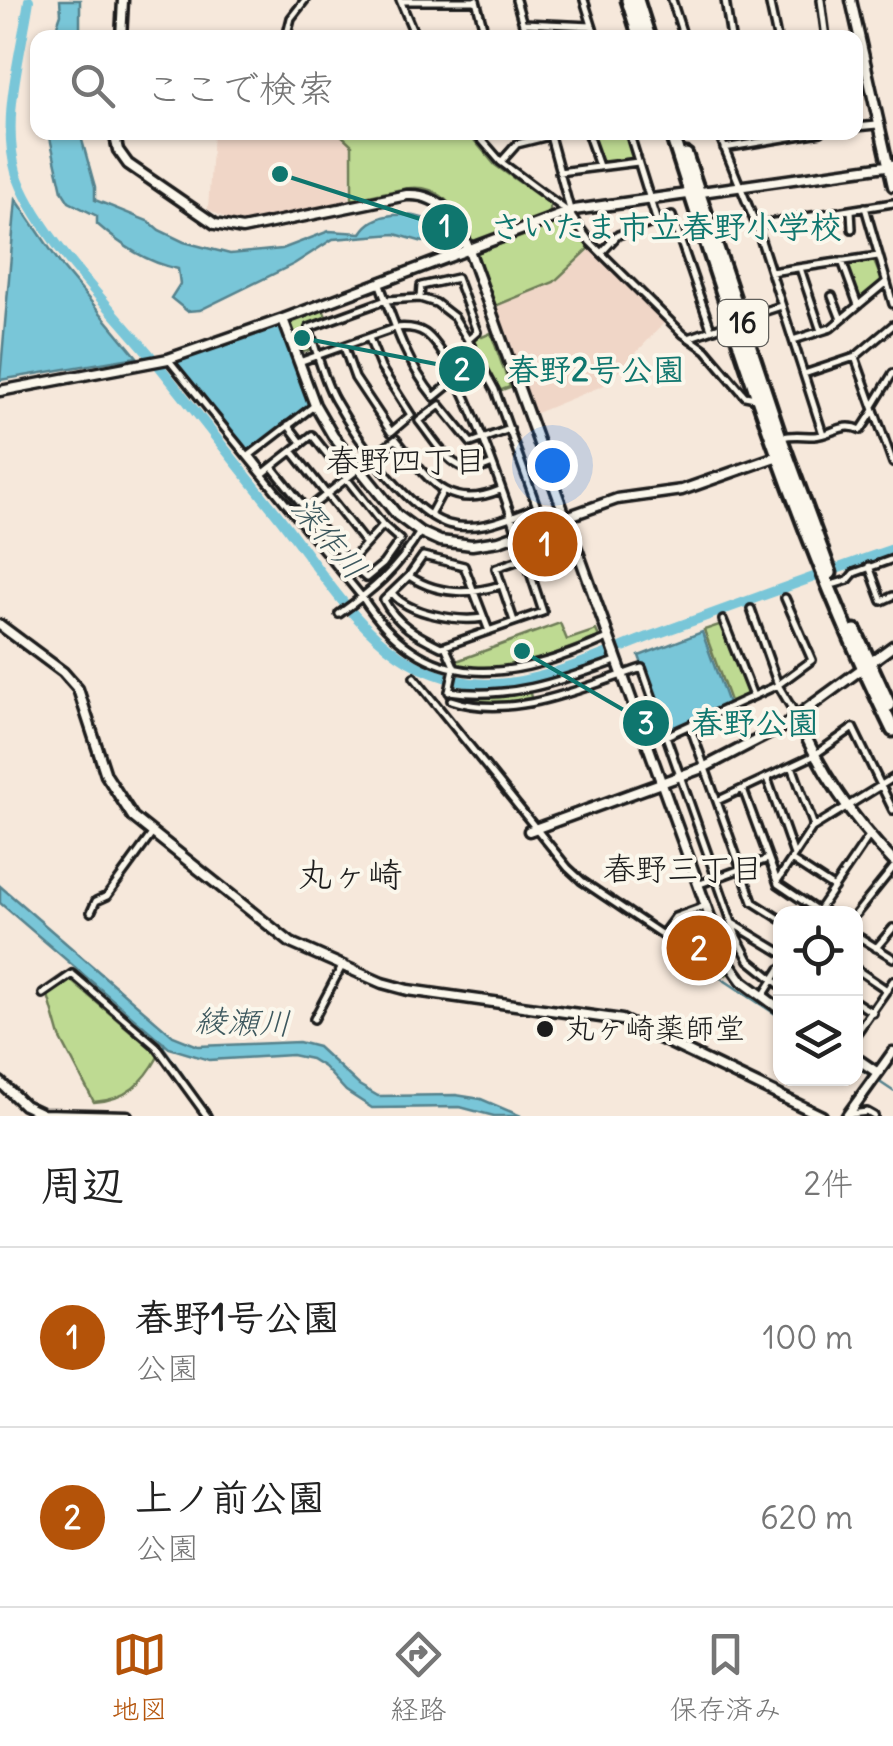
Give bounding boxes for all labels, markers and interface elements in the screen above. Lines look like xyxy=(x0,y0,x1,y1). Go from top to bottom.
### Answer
search box xyxy=(30,30,863,140)
icon: search xyxy=(65,58,120,113)
text: ここで検索 xyxy=(145,65,335,112)
callout: さいたま市立春野小学校 xyxy=(420,196,862,258)
text: さいたま市立春野小学校 xyxy=(490,206,842,247)
text: 1 xyxy=(439,207,451,245)
road number: 16 xyxy=(718,300,768,346)
callout: 春野2号公園 xyxy=(437,338,705,400)
text: 春野2号公園 xyxy=(507,349,685,390)
text: 2 xyxy=(454,350,470,388)
district label: 春野四丁目 xyxy=(326,440,486,481)
your location xyxy=(527,440,578,491)
water label: 深作川 xyxy=(283,488,376,588)
pin: 1 xyxy=(512,506,578,582)
callout: 春野公園 xyxy=(621,692,839,754)
text: 春野公園 xyxy=(691,702,819,743)
text: 3 xyxy=(637,704,655,742)
district label: 春野三丁目 xyxy=(603,848,763,889)
district label: 丸ヶ崎 xyxy=(297,852,403,896)
map controls xyxy=(773,906,863,1086)
button: locate xyxy=(773,906,863,996)
pin: 2 xyxy=(666,910,732,986)
button: layers xyxy=(773,996,863,1086)
water label: 綾瀬川 xyxy=(194,999,292,1044)
place label: 丸ヶ崎薬師堂 xyxy=(565,1009,745,1047)
marker: 丸ヶ崎薬師堂 xyxy=(534,1018,556,1040)
text: 周辺 xyxy=(40,1159,124,1211)
text: 2件 xyxy=(803,1163,853,1204)
text: 春野1号公園 xyxy=(135,1294,340,1341)
text: 1 xyxy=(66,1317,79,1358)
text: 100 m xyxy=(763,1317,853,1358)
text: 公園 xyxy=(135,1347,199,1388)
text: 上ノ前公園 xyxy=(135,1474,325,1521)
text: 2 xyxy=(64,1497,81,1538)
text: 620 m xyxy=(760,1497,853,1538)
text: 公園 xyxy=(135,1527,199,1568)
tab: 地図 xyxy=(111,1627,168,1727)
tab: 経路 xyxy=(390,1627,447,1727)
tab: 保存済み xyxy=(669,1627,782,1727)

